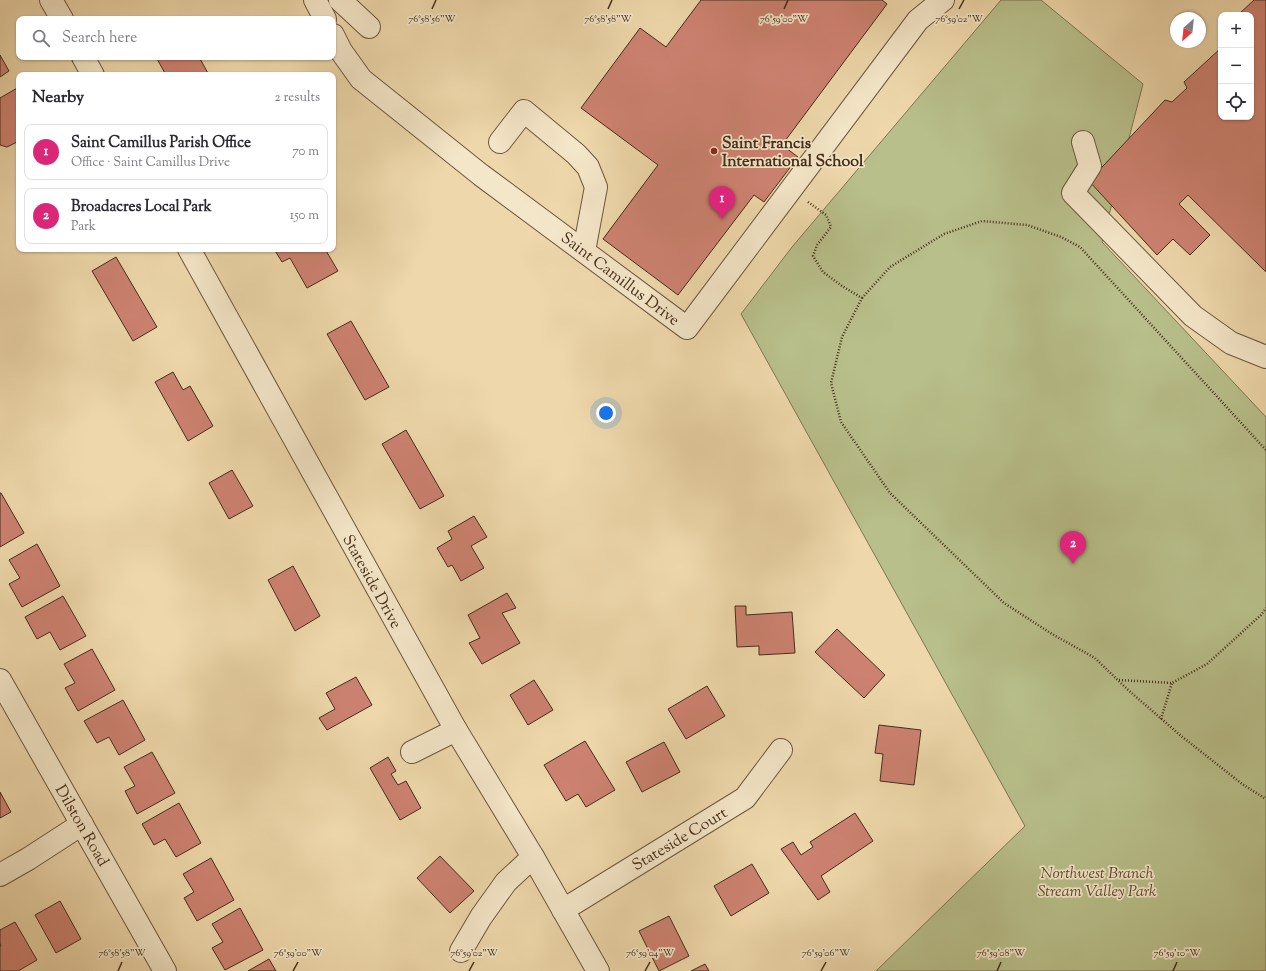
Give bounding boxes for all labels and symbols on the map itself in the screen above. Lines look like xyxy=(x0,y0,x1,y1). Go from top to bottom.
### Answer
text: 76°58'56"W xyxy=(408,12,456,27)
text: 76°58'58"W xyxy=(584,12,632,27)
text: 76°59'00"W xyxy=(760,12,808,27)
text: 76°59'02"W xyxy=(935,12,983,27)
north arrow xyxy=(1170,12,1206,48)
place label: Saint Francis International School xyxy=(722,133,864,174)
marker: Saint Francis International School xyxy=(709,146,719,156)
pin: 1 xyxy=(709,186,735,219)
street label: Saint Camillus Drive xyxy=(555,228,684,332)
your location xyxy=(596,403,616,423)
street label: Stateside Drive xyxy=(336,531,406,633)
pin: 2 xyxy=(1060,531,1086,564)
street label: Dilston Road xyxy=(48,781,114,871)
street label: Stateside Court xyxy=(628,802,733,878)
park label: Northwest Branch Stream Valley Park xyxy=(1038,863,1156,904)
text: 76°58'58"W xyxy=(98,946,146,961)
text: 76°59'00"W xyxy=(274,946,322,961)
text: 76°59'02"W xyxy=(450,946,498,961)
text: 76°59'04"W xyxy=(626,946,674,961)
text: 76°59'06"W xyxy=(802,946,850,961)
text: 76°59'08"W xyxy=(977,946,1025,961)
text: 76°59'10"W xyxy=(1154,946,1200,961)

